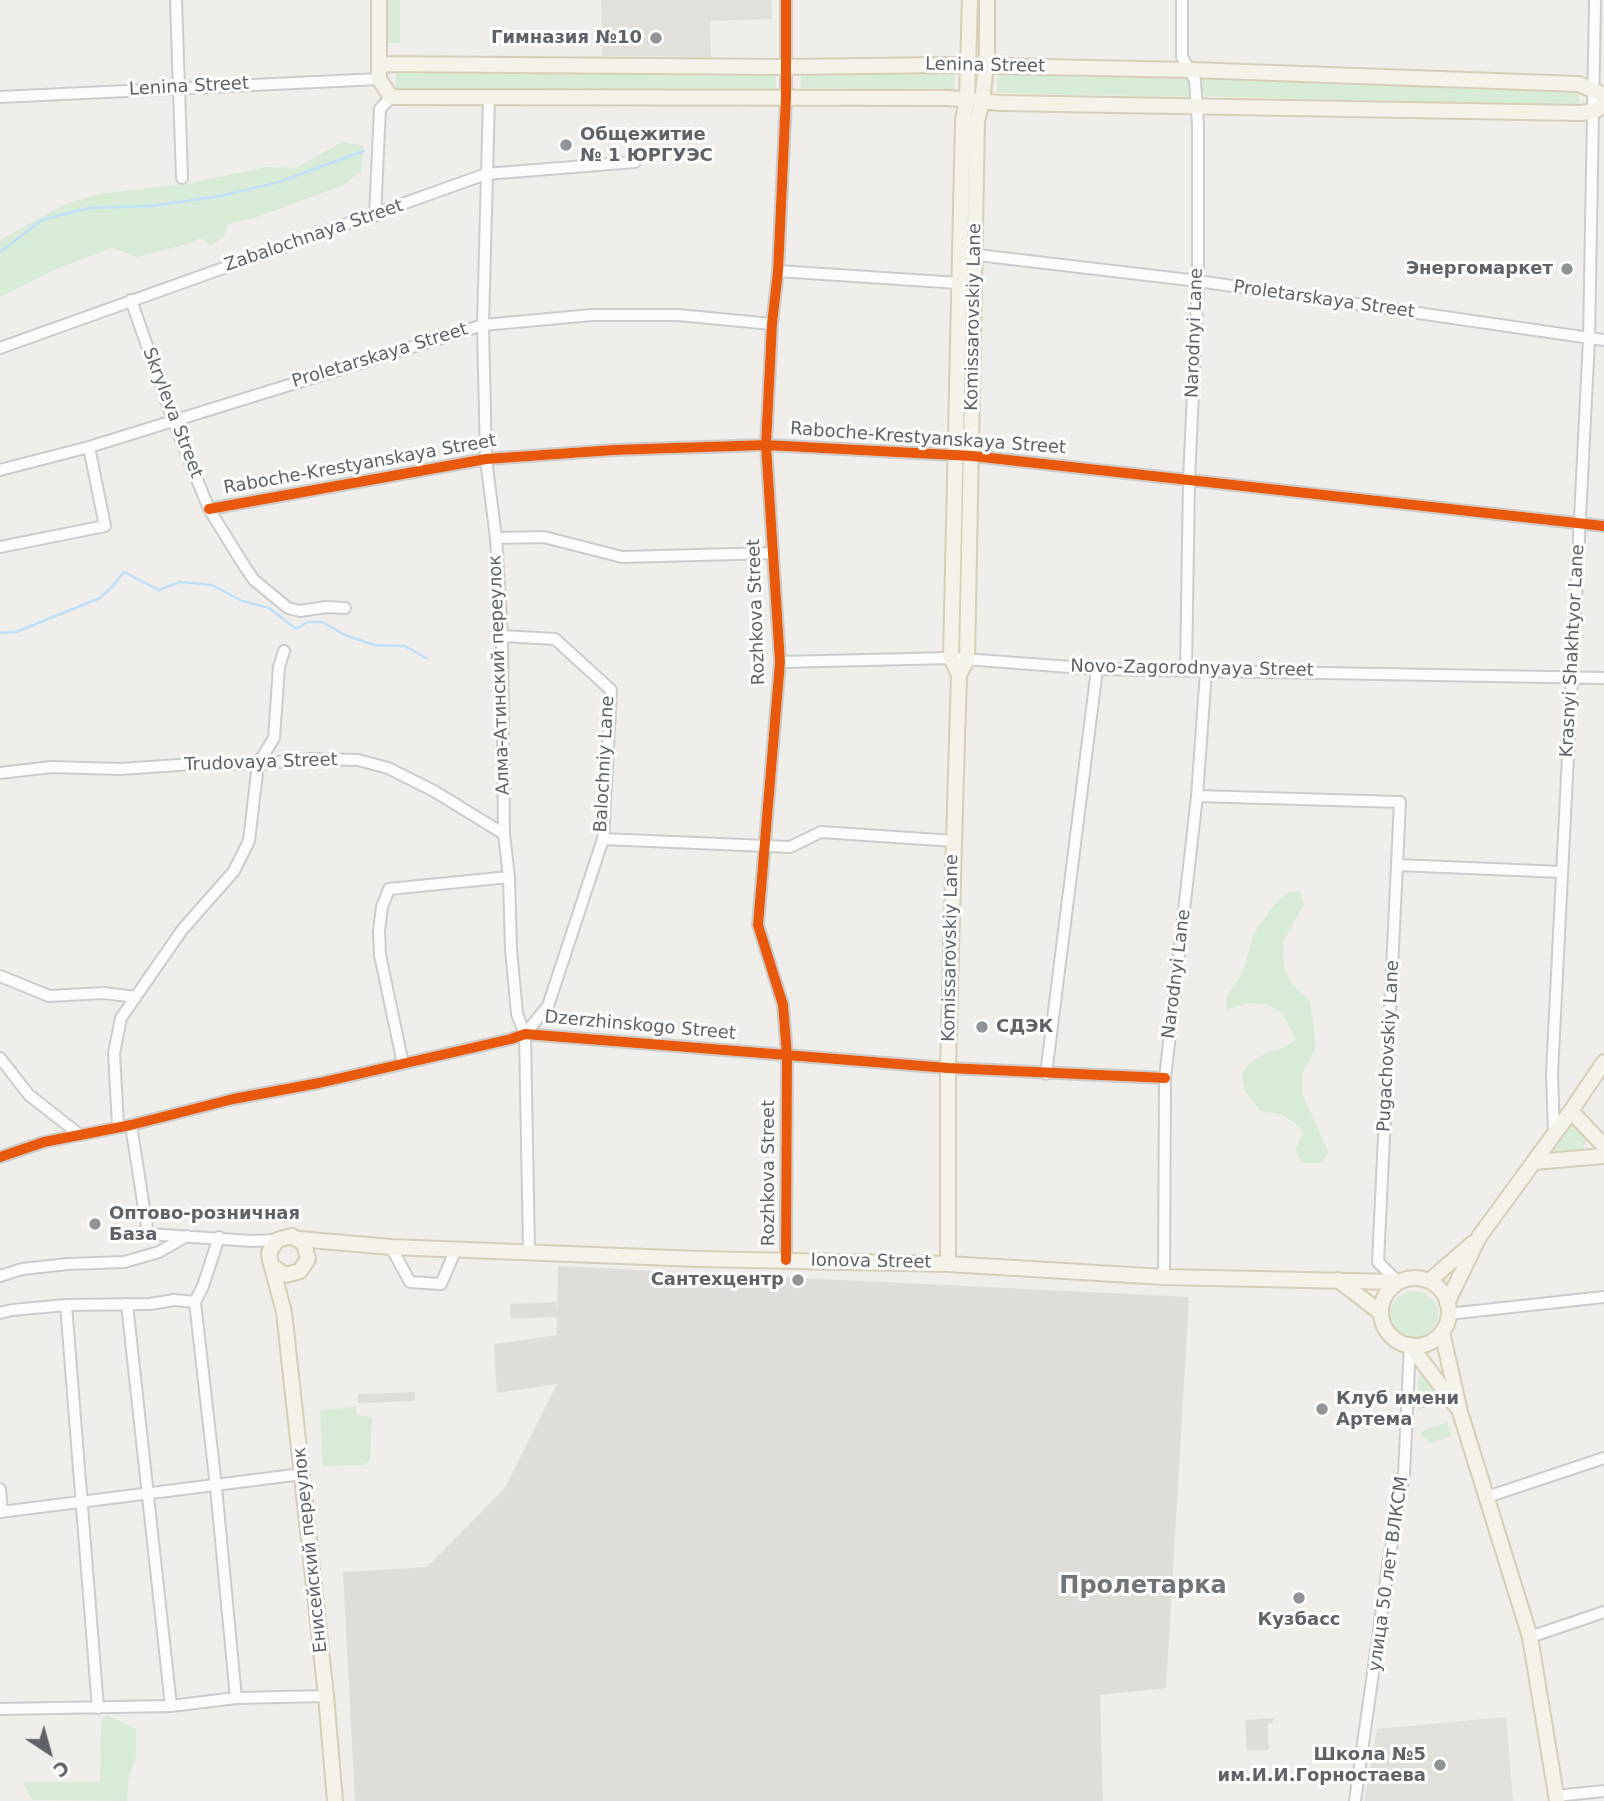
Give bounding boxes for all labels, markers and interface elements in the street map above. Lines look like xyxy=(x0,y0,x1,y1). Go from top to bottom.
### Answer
place label: Гимназия №10 xyxy=(491,27,642,49)
marker: Гимназия №10 xyxy=(648,30,664,46)
street label: Lenina Street xyxy=(925,54,1045,78)
street label: Lenina Street xyxy=(128,73,250,101)
place label: Общежитие № 1 ЮРГУЭС xyxy=(580,124,713,166)
marker: Общежитие № 1 ЮРГУЭС xyxy=(558,137,574,153)
street label: Zabalochnaya Street xyxy=(222,195,406,277)
street label: Komissarovskiy Lane xyxy=(962,223,986,411)
place label: Энергомаркет xyxy=(1406,258,1553,280)
marker: Энергомаркет xyxy=(1559,261,1575,277)
street label: Narodnyi Lane xyxy=(1182,268,1208,398)
street label: Proletarskaya Street xyxy=(1232,277,1416,323)
street label: Proletarskaya Street xyxy=(289,319,471,393)
street label: Skryleva Street xyxy=(137,345,207,481)
street label: Raboche-Krestyanskaya Street xyxy=(789,419,1067,459)
street label: Raboche-Krestyanskaya Street xyxy=(222,430,498,500)
street label: Rozhkova Street xyxy=(744,538,770,686)
street label: Krasnyi Shakhtyor Lane xyxy=(1557,544,1589,758)
street label: Алма-Атинский переулок xyxy=(485,554,515,796)
street label: Novo-Zagorodnyaya Street xyxy=(1070,656,1314,682)
street label: Balochniy Lane xyxy=(591,695,619,833)
street label: Trudovaya Street xyxy=(184,750,338,776)
street label: Komissarovskiy Lane xyxy=(939,854,963,1042)
street label: Narodnyi Lane xyxy=(1158,908,1196,1040)
street label: Pugachovskiy Lane xyxy=(1374,960,1404,1132)
street label: Dzerzhinskogo Street xyxy=(543,1007,737,1045)
place label: СДЭК xyxy=(996,1016,1053,1038)
marker: СДЭК xyxy=(974,1019,990,1035)
street label: Rozhkova Street xyxy=(758,1100,780,1246)
place label: Оптово-розничная База xyxy=(109,1203,300,1246)
marker: Оптово-розничная База xyxy=(87,1216,103,1232)
street label: Ionova Street xyxy=(810,1250,932,1274)
place label: Сантехцентр xyxy=(651,1269,784,1291)
marker: Сантехцентр xyxy=(790,1272,806,1288)
place label: Клуб имени Артема xyxy=(1336,1388,1459,1430)
marker: Клуб имени Артема xyxy=(1314,1401,1330,1417)
street label: Енисейский переулок xyxy=(289,1446,333,1654)
street label: улица 50 лет ВЛКСМ xyxy=(1365,1475,1413,1673)
district label: Пролетарка xyxy=(1059,1573,1227,1601)
marker: Кузбасс xyxy=(1291,1590,1307,1606)
place label: Кузбасс xyxy=(1258,1609,1340,1631)
north arrow xyxy=(14,1717,84,1787)
place label: Школа №5 им.И.И.Горностаева xyxy=(1218,1744,1426,1786)
text: С xyxy=(49,1756,73,1782)
marker: Школа №5 им.И.И.Горностаева xyxy=(1432,1757,1448,1773)

